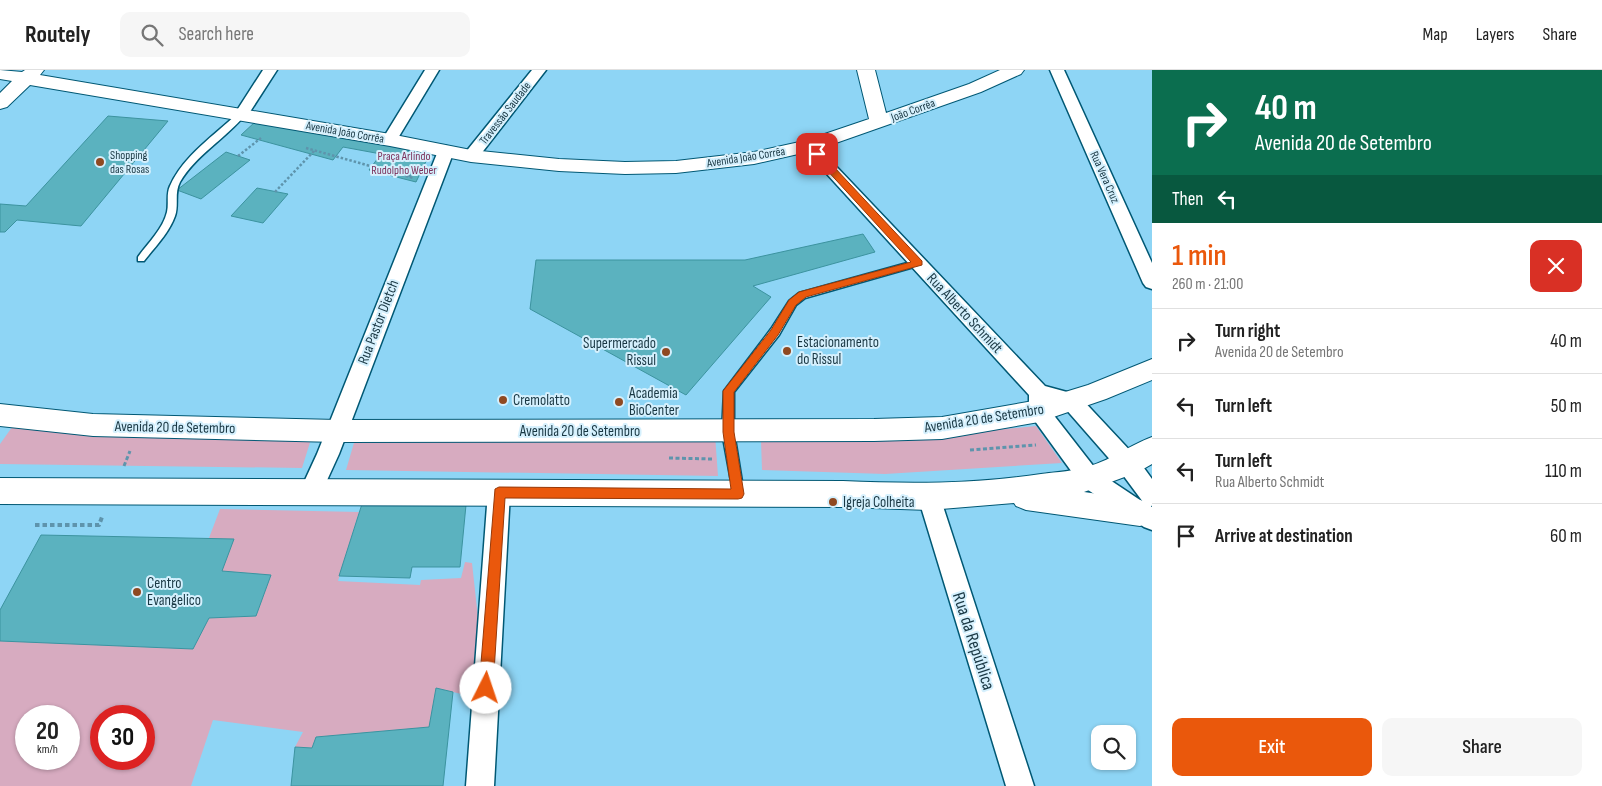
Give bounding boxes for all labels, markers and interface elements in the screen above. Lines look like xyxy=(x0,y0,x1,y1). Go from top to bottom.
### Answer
search box xyxy=(120,12,470,57)
text: Routely xyxy=(25,20,90,49)
icon: search xyxy=(138,21,166,49)
text: Search here xyxy=(178,23,254,46)
text: Map xyxy=(1423,24,1448,45)
text: Layers xyxy=(1476,24,1515,45)
text: Share xyxy=(1543,24,1577,45)
street label: Travessão Saudade xyxy=(476,79,535,148)
text: 40 m xyxy=(1255,87,1317,130)
icon: right xyxy=(1172,90,1237,155)
street label: João Corrêa xyxy=(888,95,938,126)
street label: Avenida João Corrêa xyxy=(304,118,385,147)
text: Avenida 20 de Setembro xyxy=(1255,130,1432,157)
pin xyxy=(796,133,838,175)
icon: arrive xyxy=(803,140,831,168)
street label: Avenida João Corrêa xyxy=(705,144,787,171)
place label: Shopping das Rosas xyxy=(110,148,149,177)
park label: Praça Arlindo Rudolpho Weber xyxy=(371,149,437,178)
street label: Rua Vera Cruz xyxy=(1086,149,1123,206)
marker: Shopping das Rosas xyxy=(94,156,106,168)
icon: left xyxy=(1213,185,1241,213)
text: Then xyxy=(1172,188,1203,211)
text: 1 min xyxy=(1172,238,1227,274)
button: close xyxy=(1530,240,1582,292)
street label: Rua Alberto Schmidt xyxy=(923,269,1007,358)
text: 260 m · 21:00 xyxy=(1172,275,1243,294)
street label: Rua Pastor Dietch xyxy=(354,277,403,367)
text: Turn right xyxy=(1215,320,1280,343)
icon: right xyxy=(1172,327,1200,355)
text: 40 m xyxy=(1550,330,1582,353)
place label: Estacionamento do Rissul xyxy=(797,333,879,369)
place label: Supermercado Rissul xyxy=(583,334,656,370)
text: Avenida 20 de Setembro xyxy=(1215,343,1344,362)
marker: Estacionamento do Rissul xyxy=(781,345,793,357)
marker: Supermercado Rissul xyxy=(660,346,672,358)
place label: Academia BioCenter xyxy=(628,384,680,420)
place label: Cremolatto xyxy=(513,391,570,410)
icon: left xyxy=(1172,392,1200,420)
marker: Cremolatto xyxy=(497,394,509,406)
text: Turn left xyxy=(1215,395,1272,418)
text: 50 m xyxy=(1551,395,1582,418)
marker: Academia BioCenter xyxy=(613,396,625,408)
street label: Avenida 20 de Setembro xyxy=(922,400,1045,437)
street label: Avenida 20 de Setembro xyxy=(114,417,235,438)
street label: Avenida 20 de Setembro xyxy=(519,422,640,441)
text: Turn left xyxy=(1215,450,1272,473)
icon: left xyxy=(1172,457,1200,485)
text: 110 m xyxy=(1545,460,1582,483)
text: Rua Alberto Schmidt xyxy=(1215,473,1325,492)
place label: Igreja Colheita xyxy=(843,493,915,512)
marker: Igreja Colheita xyxy=(827,496,839,508)
icon: arrive xyxy=(1172,522,1200,550)
text: Arrive at destination xyxy=(1215,525,1353,548)
text: 60 m xyxy=(1550,525,1582,548)
place label: Centro Evangelico xyxy=(147,574,201,610)
marker: Centro Evangelico xyxy=(131,586,143,598)
street label: Rua da República xyxy=(948,590,999,693)
position arrow xyxy=(459,661,511,713)
speed limit sign: 30 xyxy=(90,705,155,770)
text: 20 xyxy=(36,716,59,747)
button: Exit xyxy=(1172,718,1372,776)
button: Share xyxy=(1382,718,1582,776)
map controls xyxy=(1091,725,1136,770)
button: search xyxy=(1091,725,1136,770)
text: km/h xyxy=(37,742,58,757)

